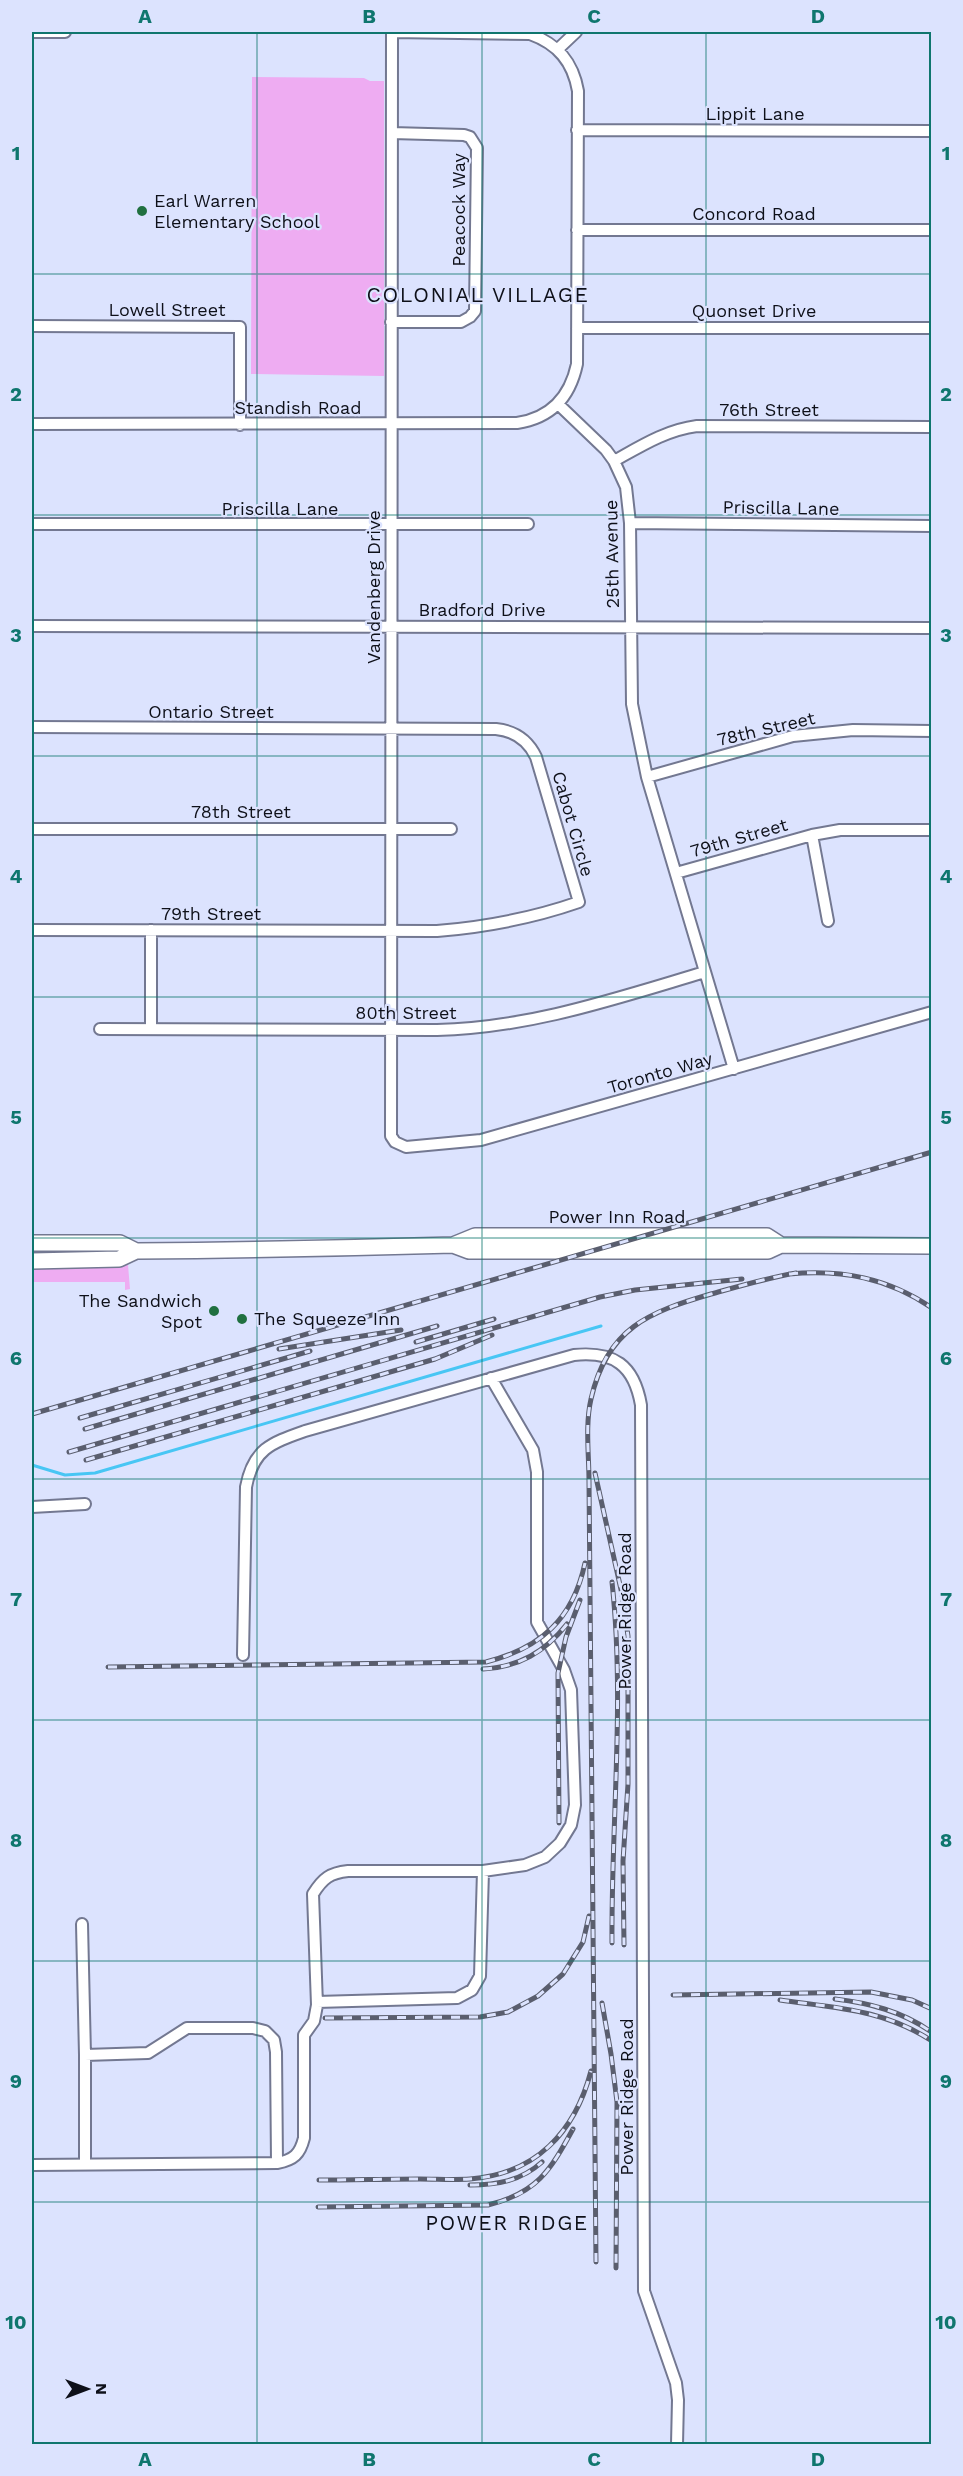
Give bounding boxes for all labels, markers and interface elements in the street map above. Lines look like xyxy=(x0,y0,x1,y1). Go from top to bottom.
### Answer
text: A xyxy=(138,4,152,28)
text: B xyxy=(362,4,376,28)
text: C xyxy=(587,4,601,28)
text: D xyxy=(811,4,825,28)
street label: Lippit Lane xyxy=(705,103,805,124)
text: 1 xyxy=(12,141,20,165)
text: 1 xyxy=(942,141,950,165)
street label: Peacock Way xyxy=(448,153,469,267)
place label: Earl Warren Elementary School xyxy=(154,190,320,232)
street label: Concord Road xyxy=(692,203,816,224)
marker: Earl Warren Elementary School xyxy=(135,204,149,218)
district label: COLONIAL VILLAGE xyxy=(367,282,589,307)
street label: Lowell Street xyxy=(109,299,226,320)
street label: Quonset Drive xyxy=(692,300,816,321)
text: 2 xyxy=(10,382,22,406)
text: 2 xyxy=(940,382,952,406)
street label: Standish Road xyxy=(234,397,362,418)
street label: 76th Street xyxy=(719,399,819,420)
street label: Priscilla Lane xyxy=(722,496,840,519)
street label: Priscilla Lane xyxy=(222,498,338,519)
street label: 25th Avenue xyxy=(600,499,623,609)
street label: Vandenberg Drive xyxy=(363,510,384,664)
street label: Bradford Drive xyxy=(418,599,546,620)
text: 3 xyxy=(10,623,22,647)
text: 3 xyxy=(940,623,952,647)
street label: Ontario Street xyxy=(148,701,274,722)
street label: 78th Street xyxy=(715,707,817,750)
street label: Cabot Circle xyxy=(548,769,599,879)
street label: 78th Street xyxy=(191,801,291,822)
street label: 79th Street xyxy=(688,813,790,861)
text: 4 xyxy=(10,864,23,888)
text: 4 xyxy=(940,864,953,888)
street label: 79th Street xyxy=(161,903,262,924)
street label: 80th Street xyxy=(355,1002,457,1023)
street label: Toronto Way xyxy=(605,1047,715,1098)
text: 5 xyxy=(10,1105,22,1129)
text: 5 xyxy=(940,1105,952,1129)
street label: Power Inn Road xyxy=(548,1206,686,1227)
place label: The Sandwich Spot xyxy=(79,1290,202,1332)
marker: The Sandwich Spot xyxy=(207,1304,221,1318)
place label: The Squeeze Inn xyxy=(254,1308,400,1329)
marker: The Squeeze Inn xyxy=(235,1312,249,1326)
text: 6 xyxy=(10,1346,22,1370)
text: 6 xyxy=(940,1346,952,1370)
street label: Power Ridge Road xyxy=(614,1532,635,1690)
text: 7 xyxy=(10,1587,22,1611)
text: 7 xyxy=(940,1587,952,1611)
text: 8 xyxy=(10,1828,22,1852)
text: 8 xyxy=(940,1828,952,1852)
street label: Power Ridge Road xyxy=(616,2018,637,2176)
text: 9 xyxy=(10,2069,22,2093)
text: 9 xyxy=(940,2069,952,2093)
district label: POWER RIDGE xyxy=(425,2210,589,2235)
text: 10 xyxy=(5,2310,27,2334)
text: 10 xyxy=(935,2310,957,2334)
north arrow xyxy=(57,2359,117,2419)
text: N xyxy=(92,2383,111,2395)
text: A xyxy=(138,2447,152,2471)
text: B xyxy=(362,2447,376,2471)
text: C xyxy=(587,2447,601,2471)
text: D xyxy=(811,2447,825,2471)

